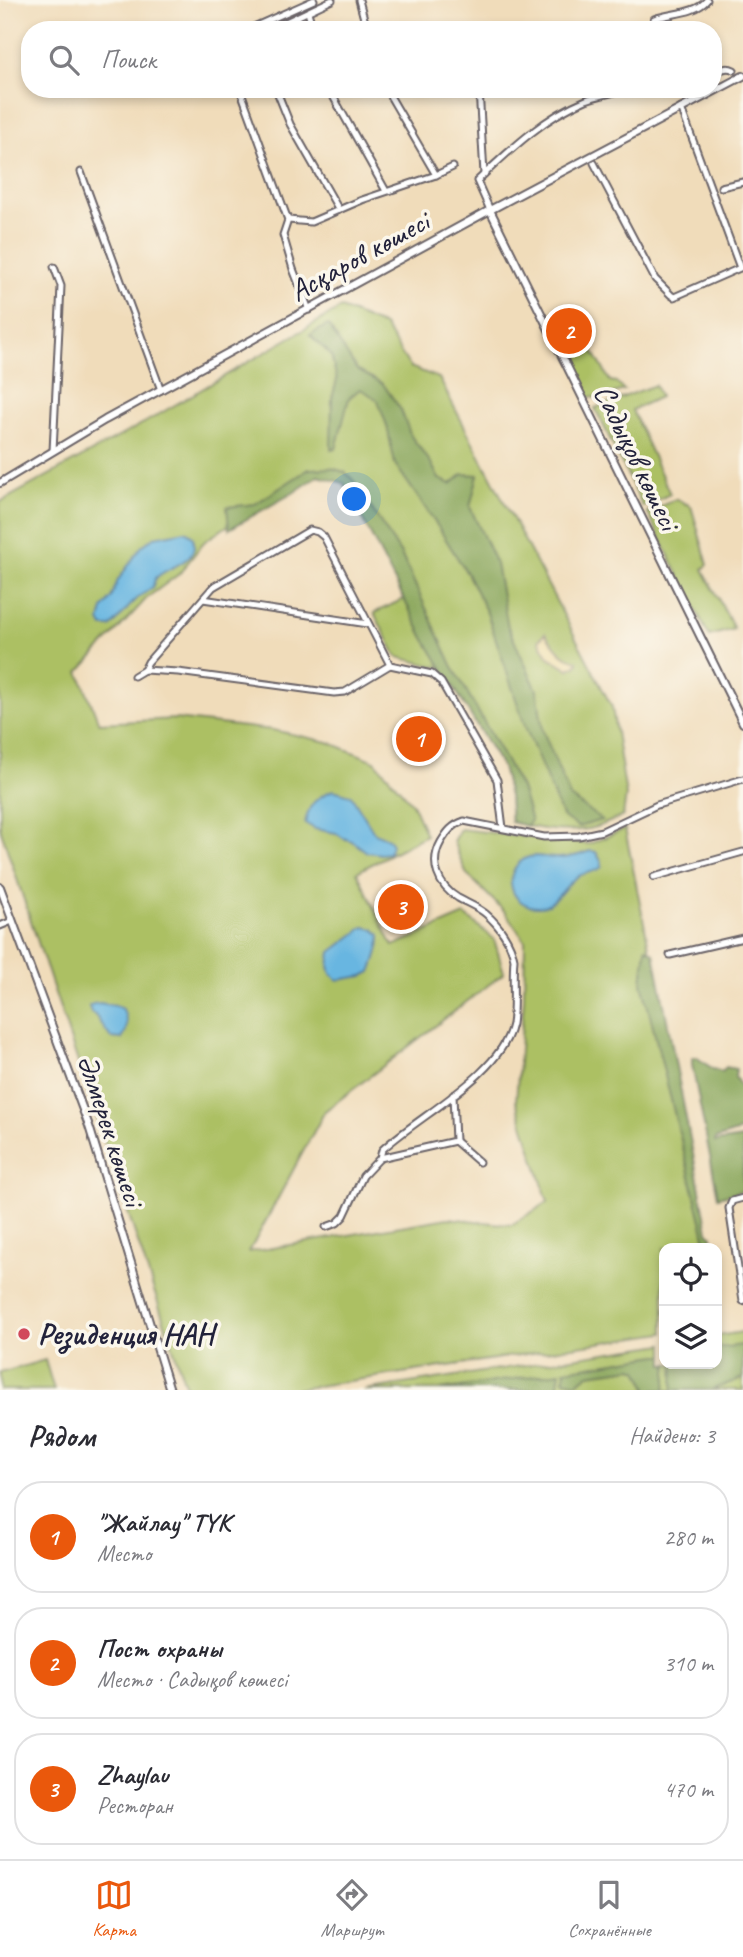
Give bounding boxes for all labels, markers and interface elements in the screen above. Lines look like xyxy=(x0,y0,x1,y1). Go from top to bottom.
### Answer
search box xyxy=(21,21,722,98)
icon: search xyxy=(45,41,83,79)
text: Поиск xyxy=(101,43,156,76)
street label: Асқаров көшесі xyxy=(283,200,438,310)
pin: 2 xyxy=(546,305,592,357)
street label: Садықов көшесі xyxy=(585,378,690,539)
your location xyxy=(337,482,371,516)
pin: 1 xyxy=(396,713,442,765)
pin: 3 xyxy=(378,881,424,933)
street label: Әлмерек көшесі xyxy=(69,1049,154,1214)
map controls xyxy=(659,1243,722,1369)
button: locate xyxy=(659,1243,722,1306)
button: layers xyxy=(659,1306,722,1369)
place label: Резиденция НАН xyxy=(38,1315,218,1354)
marker: Резиденция НАН xyxy=(16,1326,32,1342)
text: Рядом xyxy=(28,1417,95,1455)
text: Найдено: 3 xyxy=(629,1421,715,1450)
text: "Жайлау" ТҮК xyxy=(97,1506,230,1539)
text: 1 xyxy=(48,1523,58,1552)
text: 280 m xyxy=(664,1523,713,1552)
text: Место xyxy=(97,1539,151,1568)
text: Пост охраны xyxy=(97,1632,222,1665)
text: 2 xyxy=(48,1649,58,1678)
text: 310 m xyxy=(664,1649,713,1678)
text: Место · Садықов көшесі xyxy=(97,1665,287,1694)
text: Zhaylau xyxy=(97,1758,168,1791)
text: 3 xyxy=(48,1775,58,1804)
text: 470 m xyxy=(664,1775,713,1804)
text: Ресторан xyxy=(97,1791,173,1820)
tab: Карта xyxy=(92,1876,136,1942)
tab: Маршрут xyxy=(321,1876,383,1942)
tab: Сохранённые xyxy=(568,1876,651,1942)

